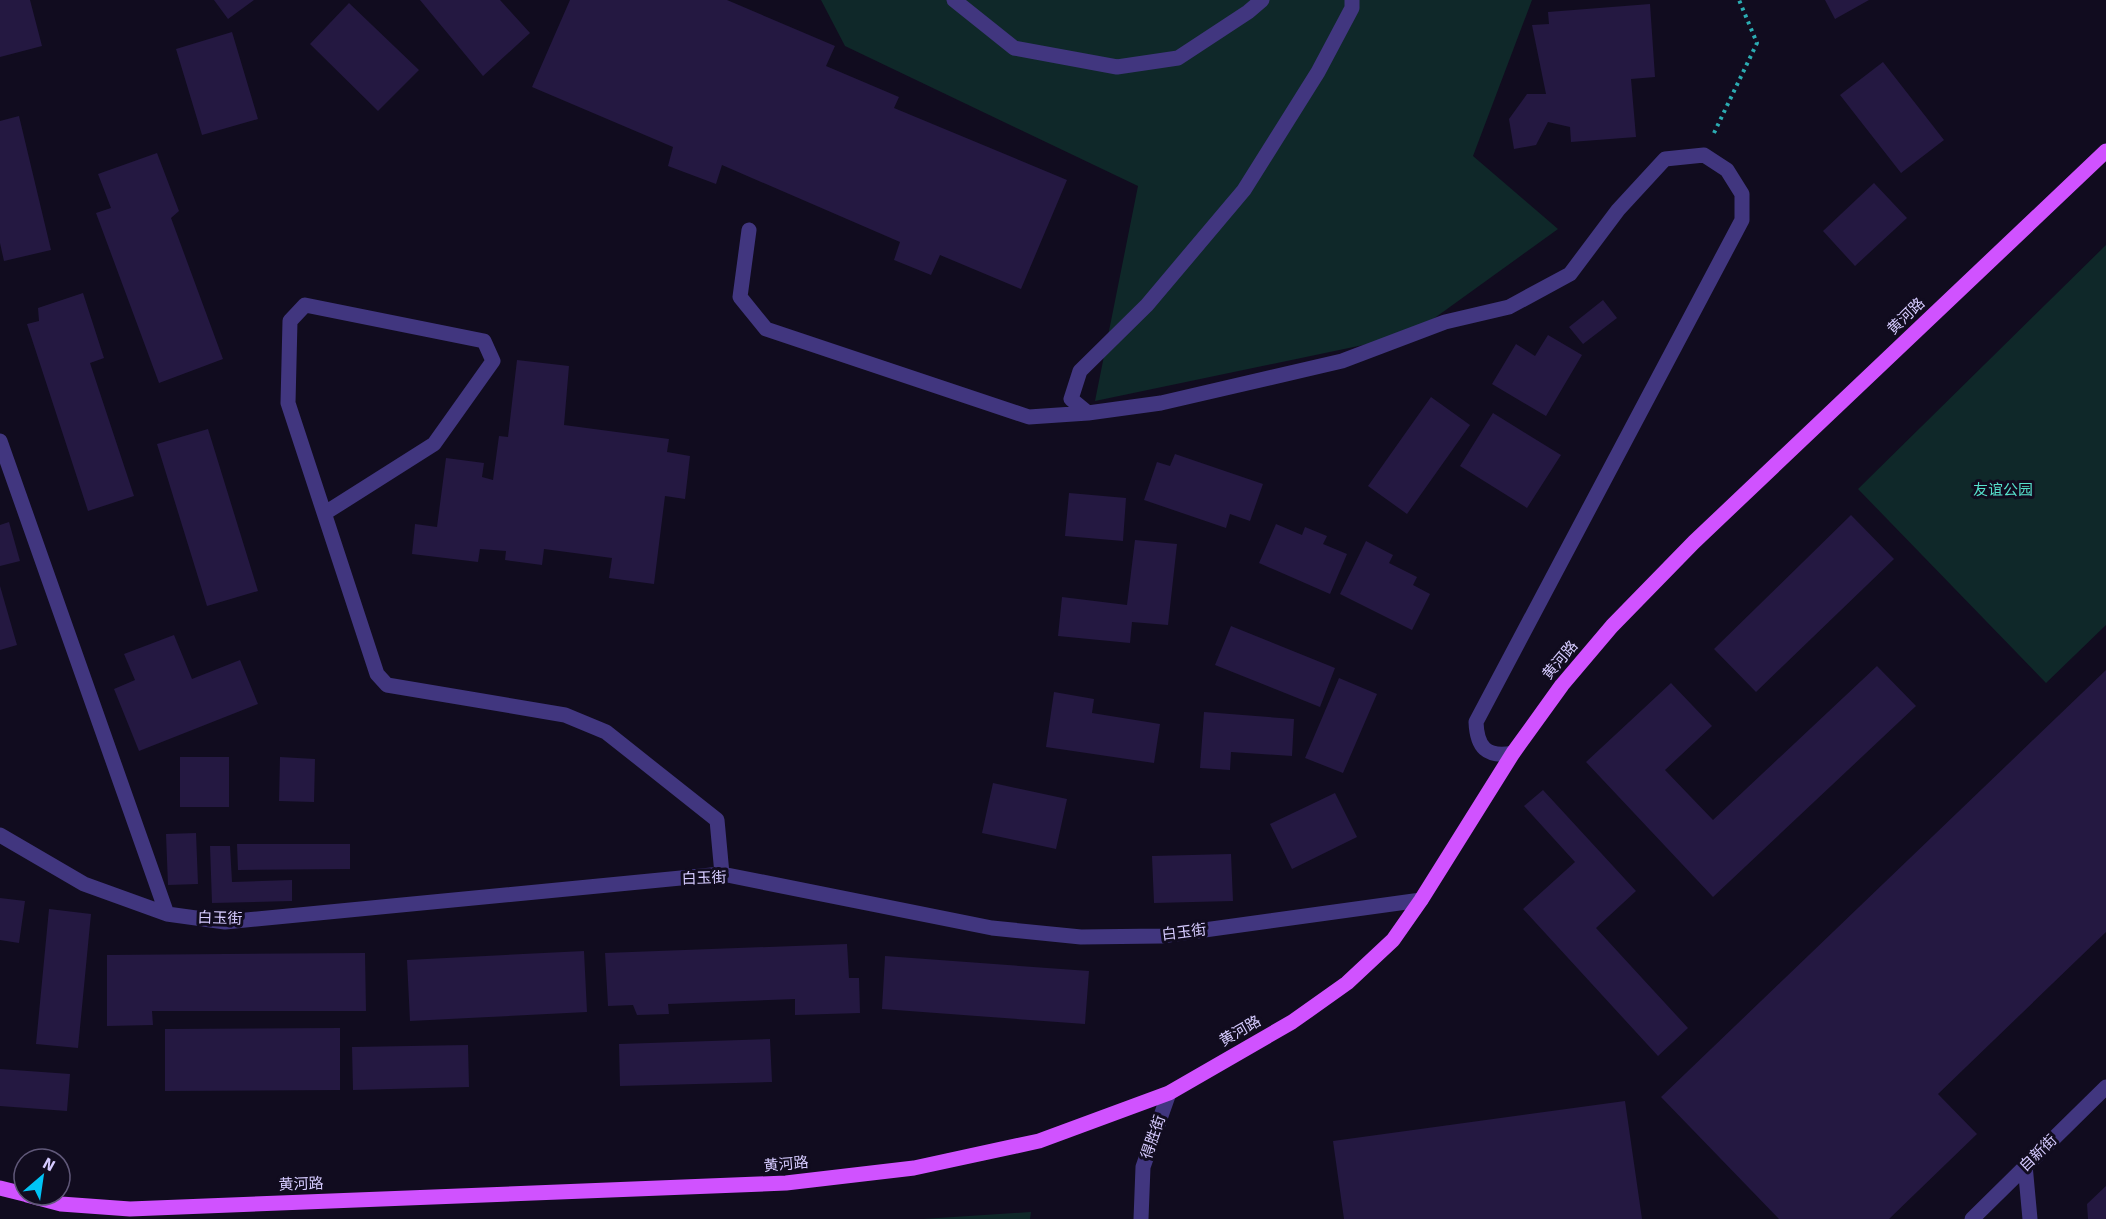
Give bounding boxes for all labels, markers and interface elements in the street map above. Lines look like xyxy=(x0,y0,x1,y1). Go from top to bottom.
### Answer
street label: 黄河路 xyxy=(1884,294,1928,338)
park label: 友谊公园 xyxy=(1973,481,2033,499)
street label: 黄河路 xyxy=(1539,637,1581,683)
street label: 白玉街 xyxy=(681,868,727,888)
street label: 白玉街 xyxy=(197,908,243,928)
street label: 白玉街 xyxy=(1161,920,1207,944)
street label: 黄河路 xyxy=(1216,1012,1264,1050)
street label: 得胜街 xyxy=(1137,1113,1169,1161)
street label: 自新街 xyxy=(2016,1131,2060,1175)
north arrow xyxy=(12,1147,72,1207)
text: N xyxy=(39,1153,59,1176)
street label: 黄河路 xyxy=(763,1153,809,1175)
street label: 黄河路 xyxy=(278,1174,324,1194)

